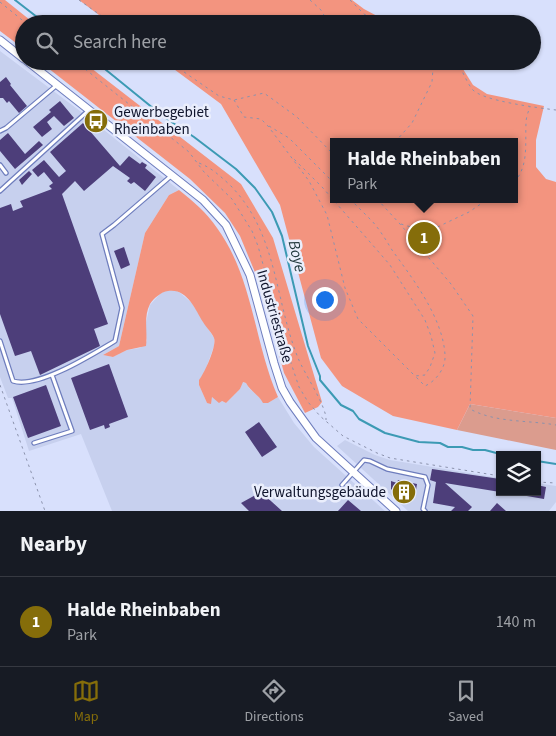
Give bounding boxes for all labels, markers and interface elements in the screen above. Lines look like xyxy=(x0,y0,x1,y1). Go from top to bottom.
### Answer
search box xyxy=(15,15,541,70)
icon: search xyxy=(33,29,61,57)
text: Search here xyxy=(73,29,167,56)
place label: Gewerbegebiet Rheinbaben xyxy=(114,102,209,140)
bus stop icon: Gewerbegebiet Rheinbaben xyxy=(83,108,109,134)
popup xyxy=(330,138,518,203)
text: Halde Rheinbaben xyxy=(347,146,501,173)
text: Park xyxy=(347,173,377,195)
pin: 1 xyxy=(408,219,440,257)
water label: Boye xyxy=(283,238,311,275)
street label: Industriestraße xyxy=(251,267,298,365)
your location xyxy=(312,287,338,313)
map controls xyxy=(496,451,541,496)
button: layers xyxy=(496,451,541,496)
building icon: Verwaltungsgebäude xyxy=(391,479,417,505)
place label: Verwaltungsgebäude xyxy=(254,482,386,503)
text: Nearby xyxy=(20,529,87,559)
text: Halde Rheinbaben xyxy=(67,597,221,624)
text: 1 xyxy=(32,611,40,633)
text: 140 m xyxy=(496,611,536,633)
text: Park xyxy=(67,624,97,646)
tab: Map xyxy=(72,677,100,727)
tab: Directions xyxy=(244,677,304,727)
tab: Saved xyxy=(448,677,484,727)

